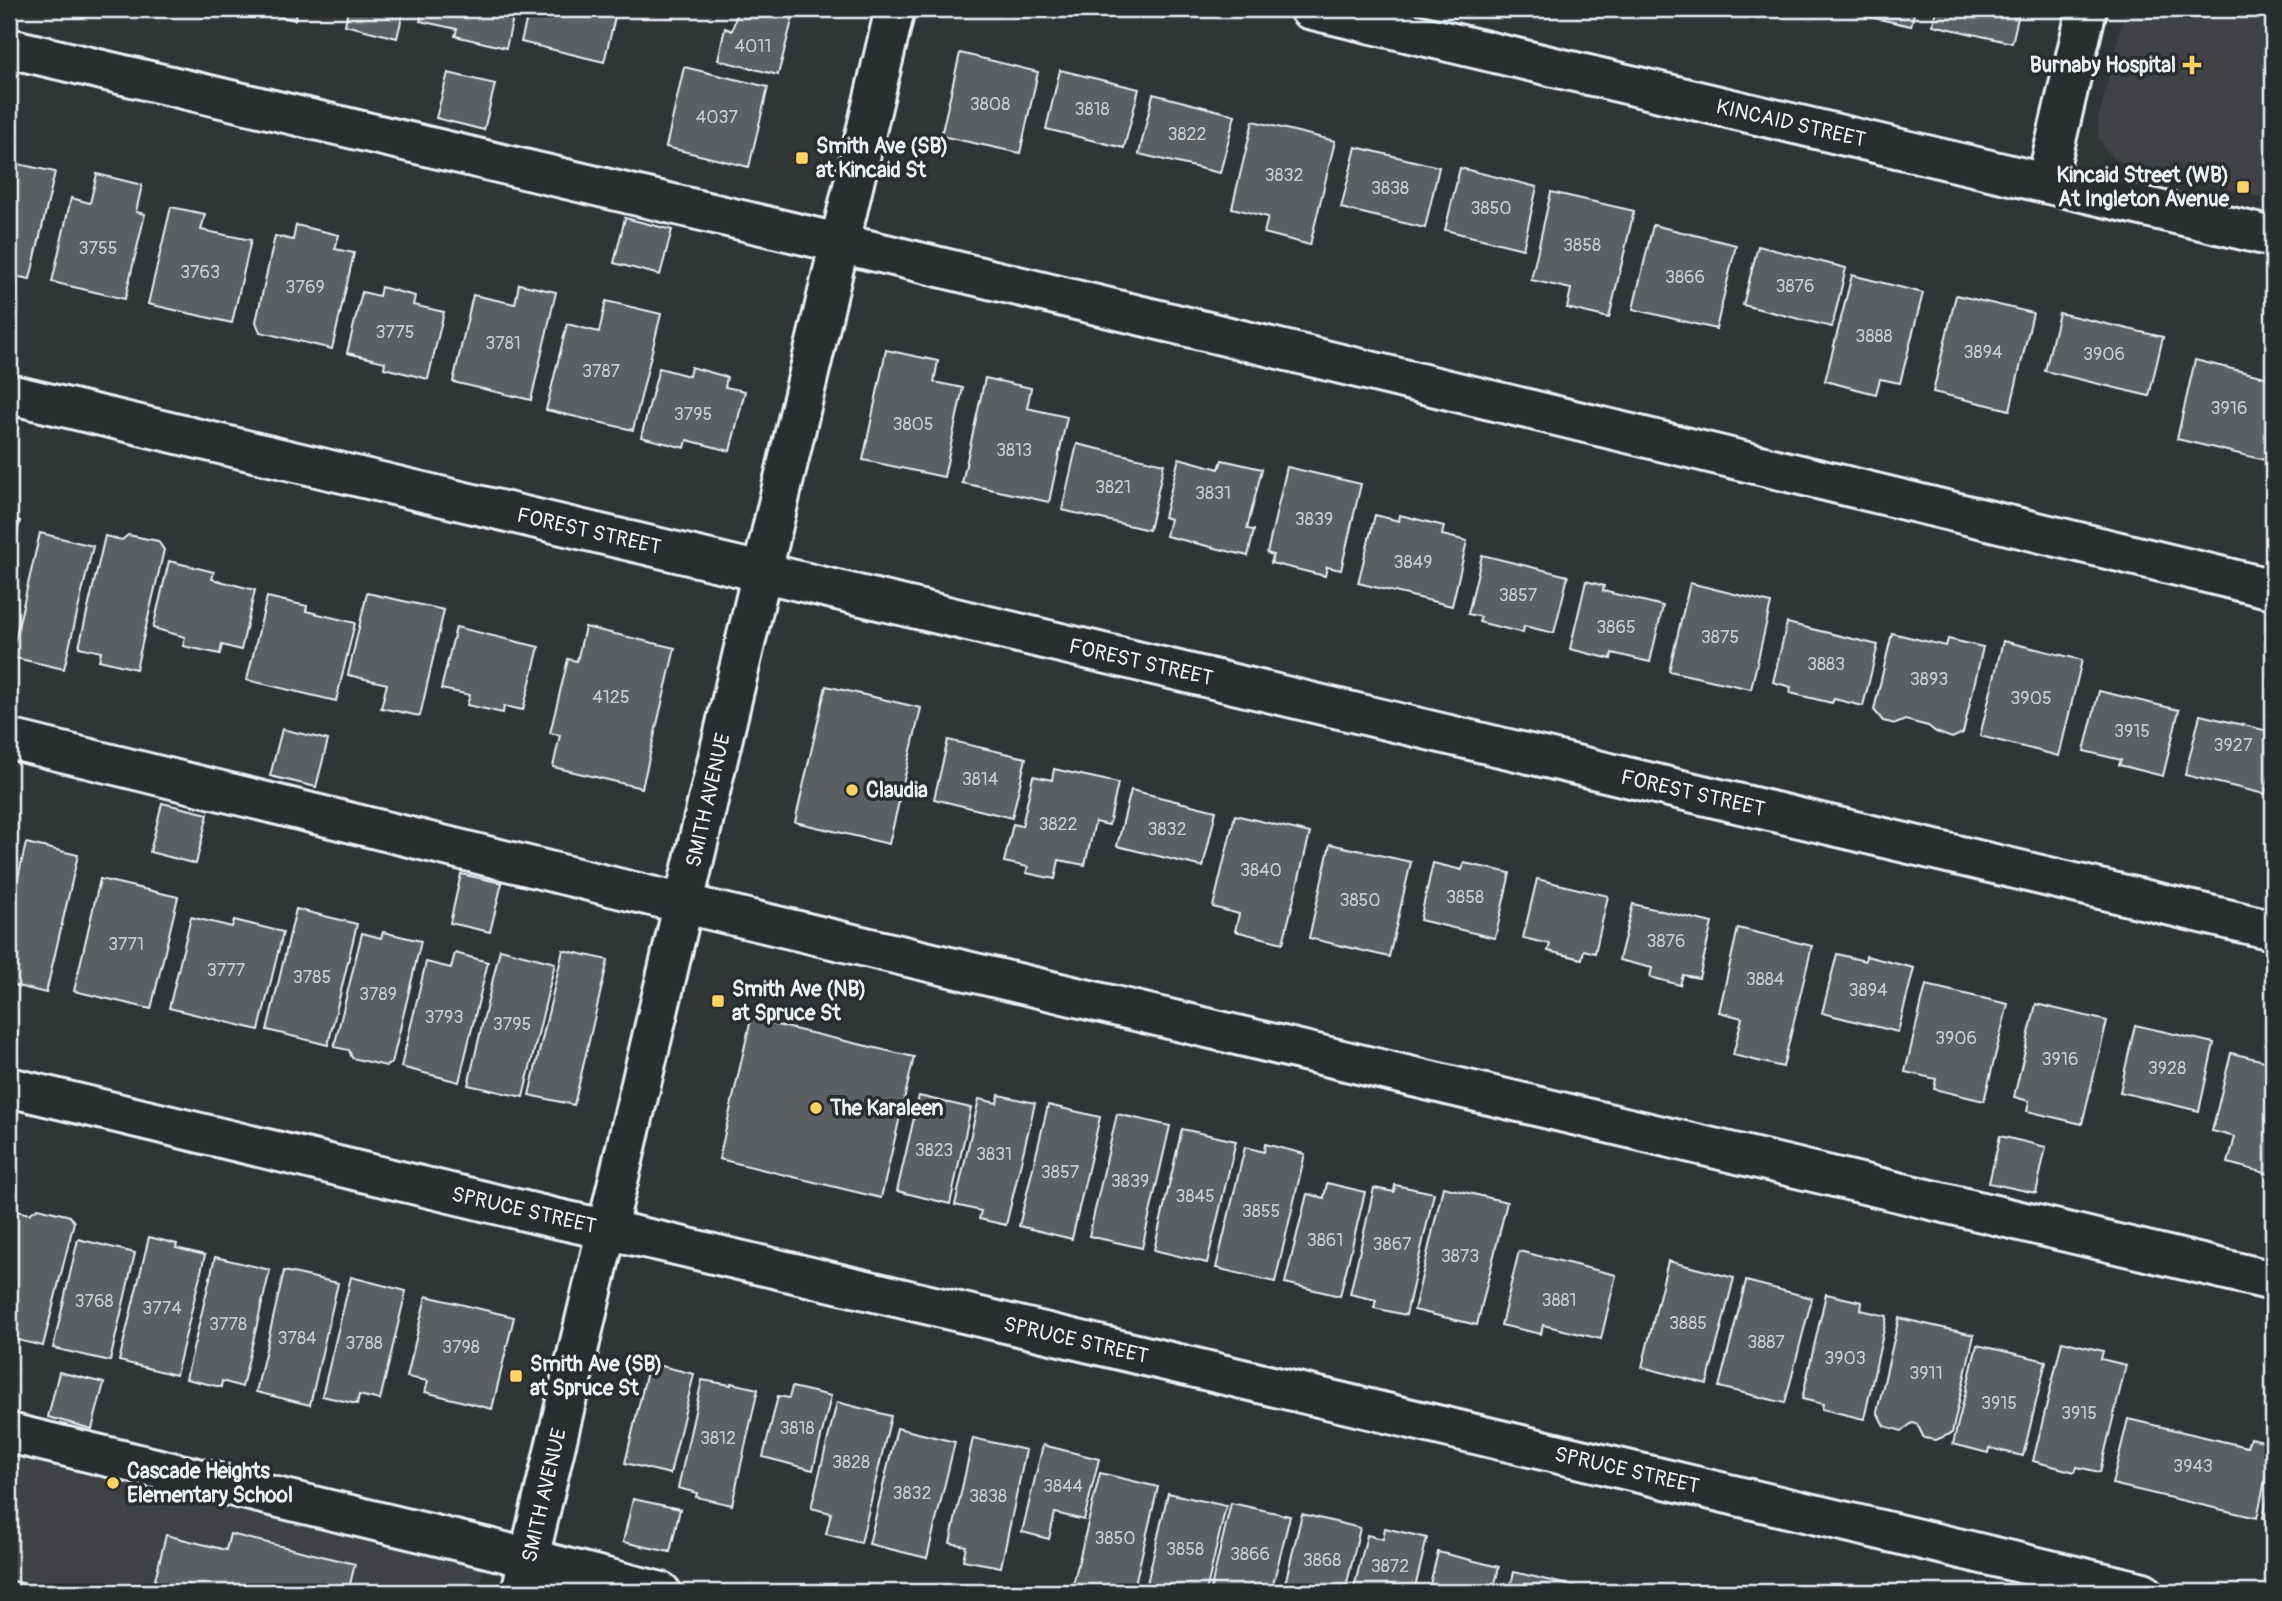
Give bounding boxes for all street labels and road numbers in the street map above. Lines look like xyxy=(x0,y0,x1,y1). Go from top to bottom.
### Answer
street label: KINCAID STREET xyxy=(1714,93,1869,154)
street label: FOREST STREET xyxy=(514,502,664,561)
street label: FOREST STREET xyxy=(1066,633,1216,692)
street label: SMITH AVENUE xyxy=(680,730,737,870)
street label: FOREST STREET xyxy=(1618,764,1768,823)
street label: SPRUCE STREET xyxy=(449,1181,599,1240)
street label: SPRUCE STREET xyxy=(1001,1311,1151,1370)
street label: SMITH AVENUE xyxy=(516,1425,573,1565)
street label: SPRUCE STREET xyxy=(1552,1441,1702,1500)

